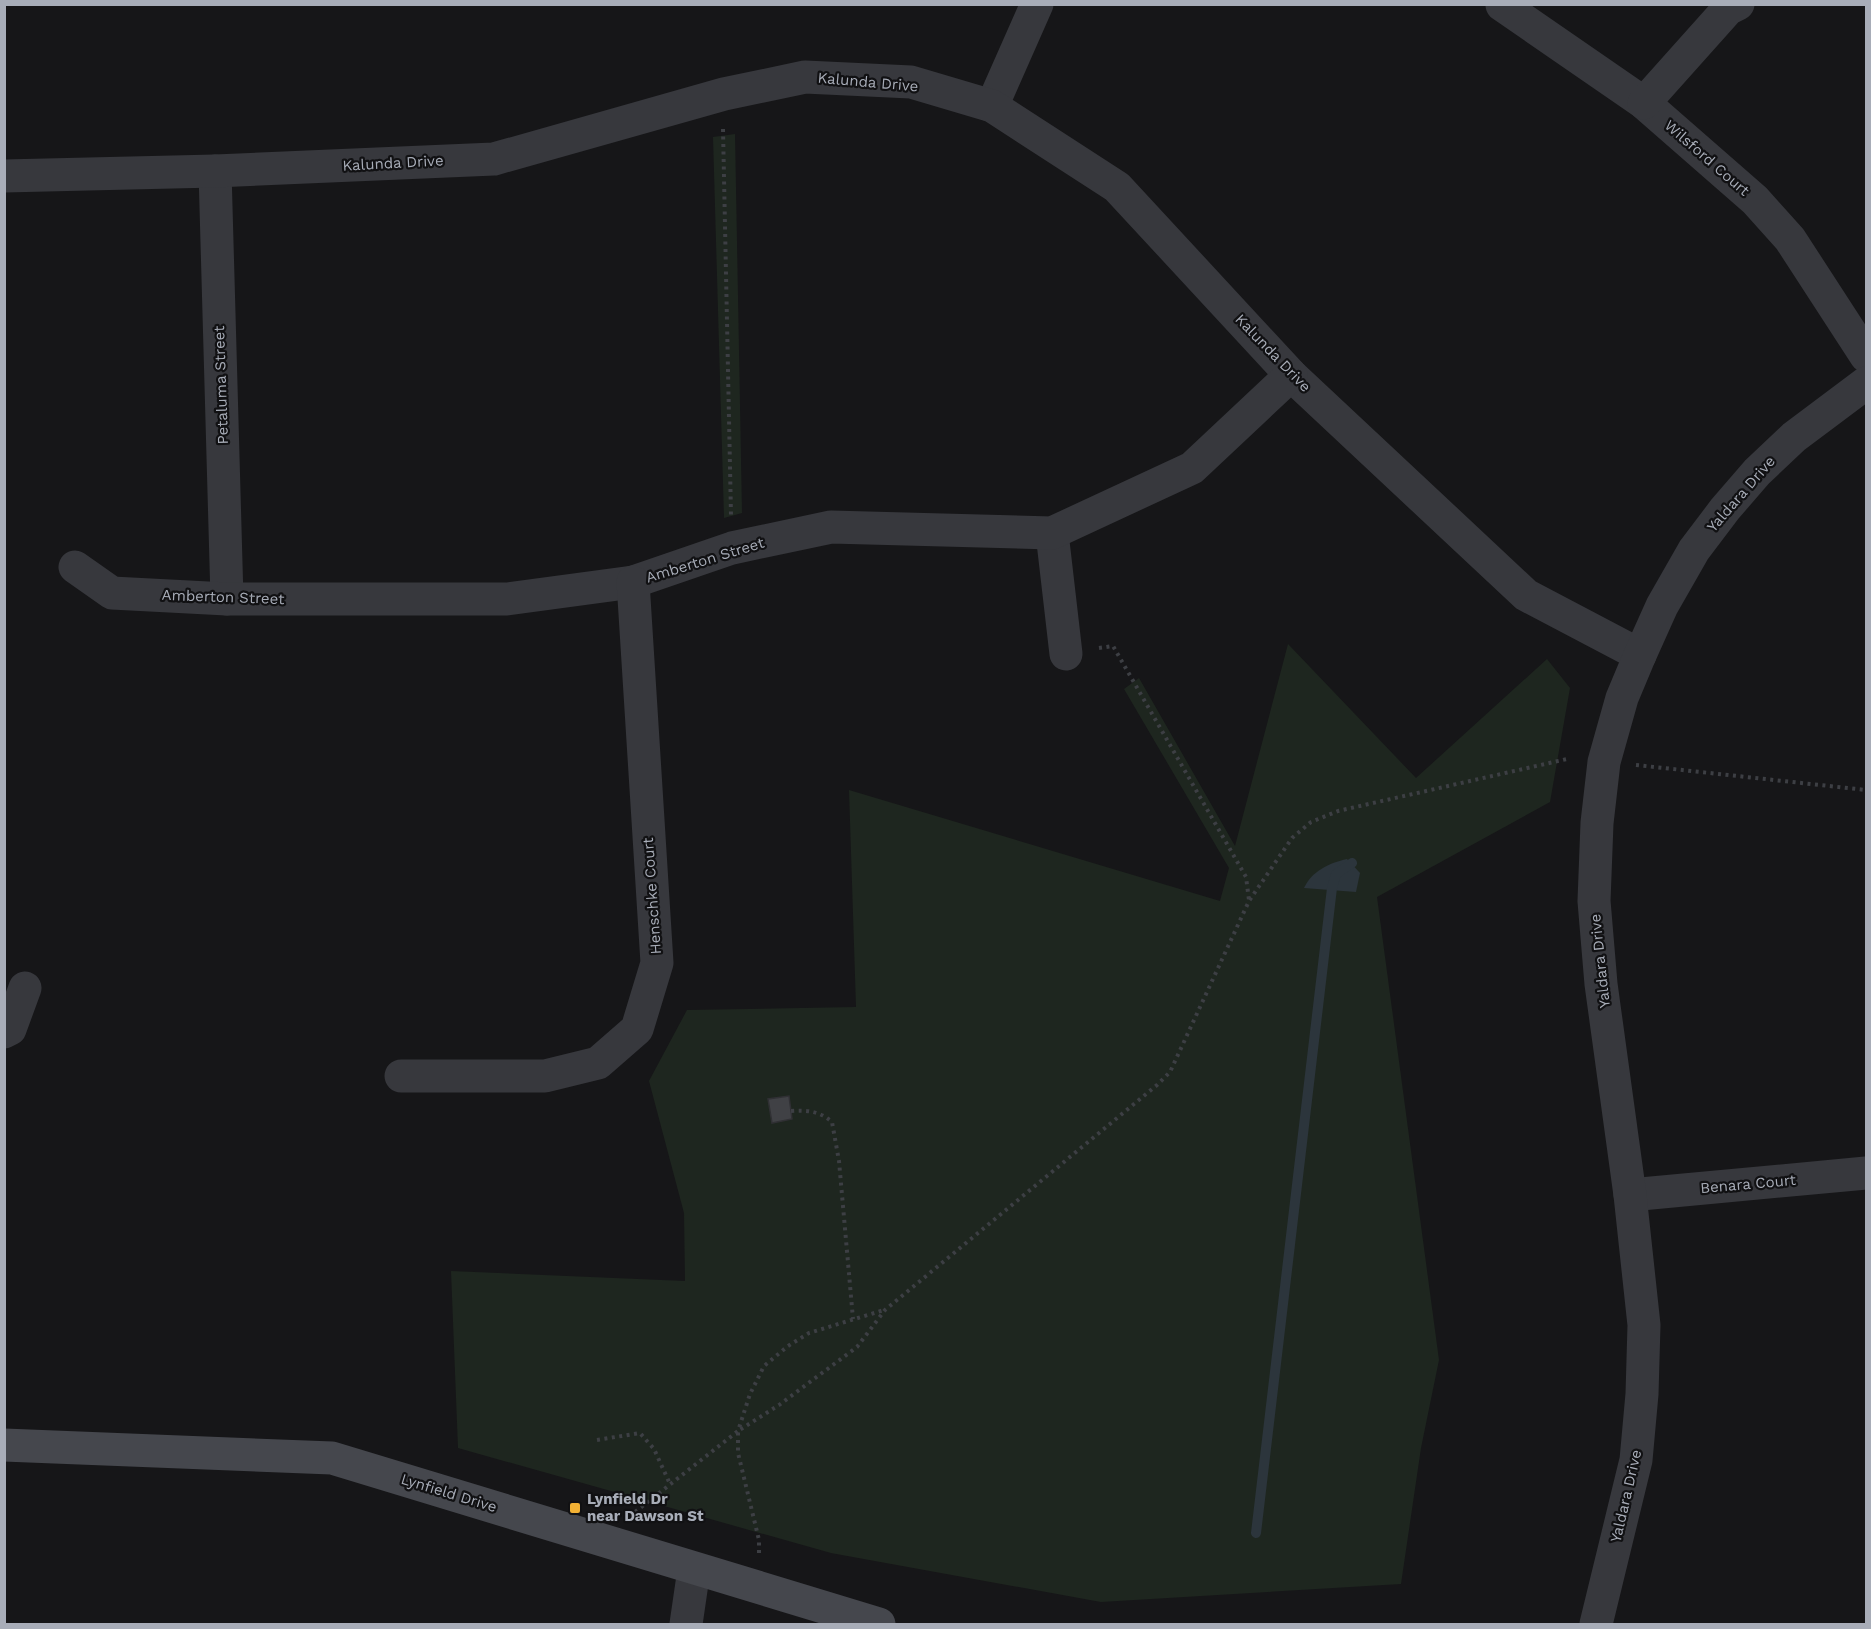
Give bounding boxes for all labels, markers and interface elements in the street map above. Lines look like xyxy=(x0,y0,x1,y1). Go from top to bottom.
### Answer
street label: Kalunda Drive xyxy=(817,69,919,95)
street label: Wilsford Court xyxy=(1661,116,1754,200)
street label: Kalunda Drive xyxy=(342,151,444,175)
street label: Kalunda Drive xyxy=(1231,310,1315,396)
street label: Petaluma Street xyxy=(210,325,232,445)
street label: Yaldara Drive xyxy=(1703,452,1779,536)
street label: Amberton Street xyxy=(644,533,767,587)
street label: Amberton Street xyxy=(161,586,285,608)
street label: Henschke Court xyxy=(639,836,665,955)
street label: Yaldara Drive xyxy=(1586,913,1614,1009)
street label: Benara Court xyxy=(1699,1171,1797,1197)
street label: Yaldara Drive xyxy=(1607,1448,1645,1544)
street label: Lynfield Drive xyxy=(399,1470,499,1516)
place label: Lynfield Dr near Dawson St xyxy=(587,1490,704,1525)
marker: Lynfield Dr near Dawson St xyxy=(568,1501,582,1515)

